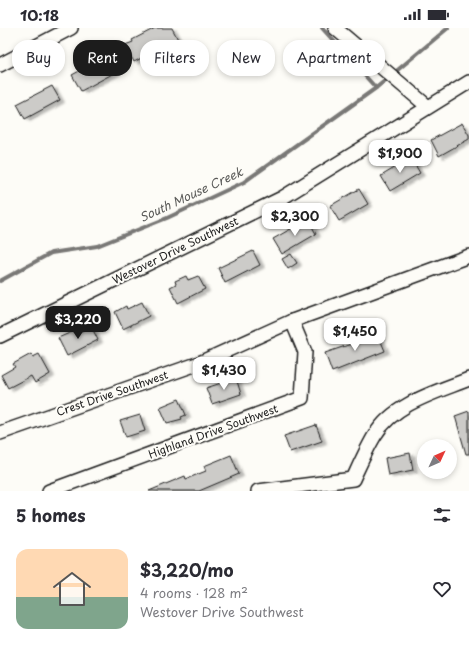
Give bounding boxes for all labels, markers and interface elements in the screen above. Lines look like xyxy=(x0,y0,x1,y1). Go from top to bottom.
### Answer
text: 10:18 xyxy=(20,3,59,26)
chip: Buy xyxy=(12,40,65,76)
chip: Rent xyxy=(73,40,132,76)
chip: Filters xyxy=(140,40,209,76)
chip: New xyxy=(217,40,275,76)
chip: Apartment xyxy=(283,40,385,76)
pin: $1,900 xyxy=(367,140,433,174)
text: $1,900 xyxy=(378,143,422,162)
water label: South Mouse Creek xyxy=(136,162,246,226)
pin: $2,300 xyxy=(262,203,328,237)
text: $2,300 xyxy=(271,206,319,225)
street label: Westover Drive Southwest xyxy=(109,212,241,288)
pin: $3,220 xyxy=(45,306,111,340)
text: $3,220 xyxy=(54,309,102,328)
pin: $1,450 xyxy=(322,318,388,352)
text: $1,450 xyxy=(333,321,377,340)
pin: $1,430 xyxy=(191,357,257,391)
text: $1,430 xyxy=(202,360,246,379)
street label: Crest Drive Southwest xyxy=(54,366,171,420)
street label: Highland Drive Southwest xyxy=(146,399,281,462)
north arrow xyxy=(417,439,457,479)
map controls xyxy=(417,439,457,479)
text: 5 homes xyxy=(16,502,86,528)
icon: filters xyxy=(431,504,453,526)
text: $3,220/mo xyxy=(140,557,233,583)
icon: home xyxy=(48,565,96,613)
icon: heart xyxy=(431,578,453,600)
text: 4 rooms · 128 m² xyxy=(140,583,248,602)
text: Westover Drive Southwest xyxy=(140,602,304,621)

